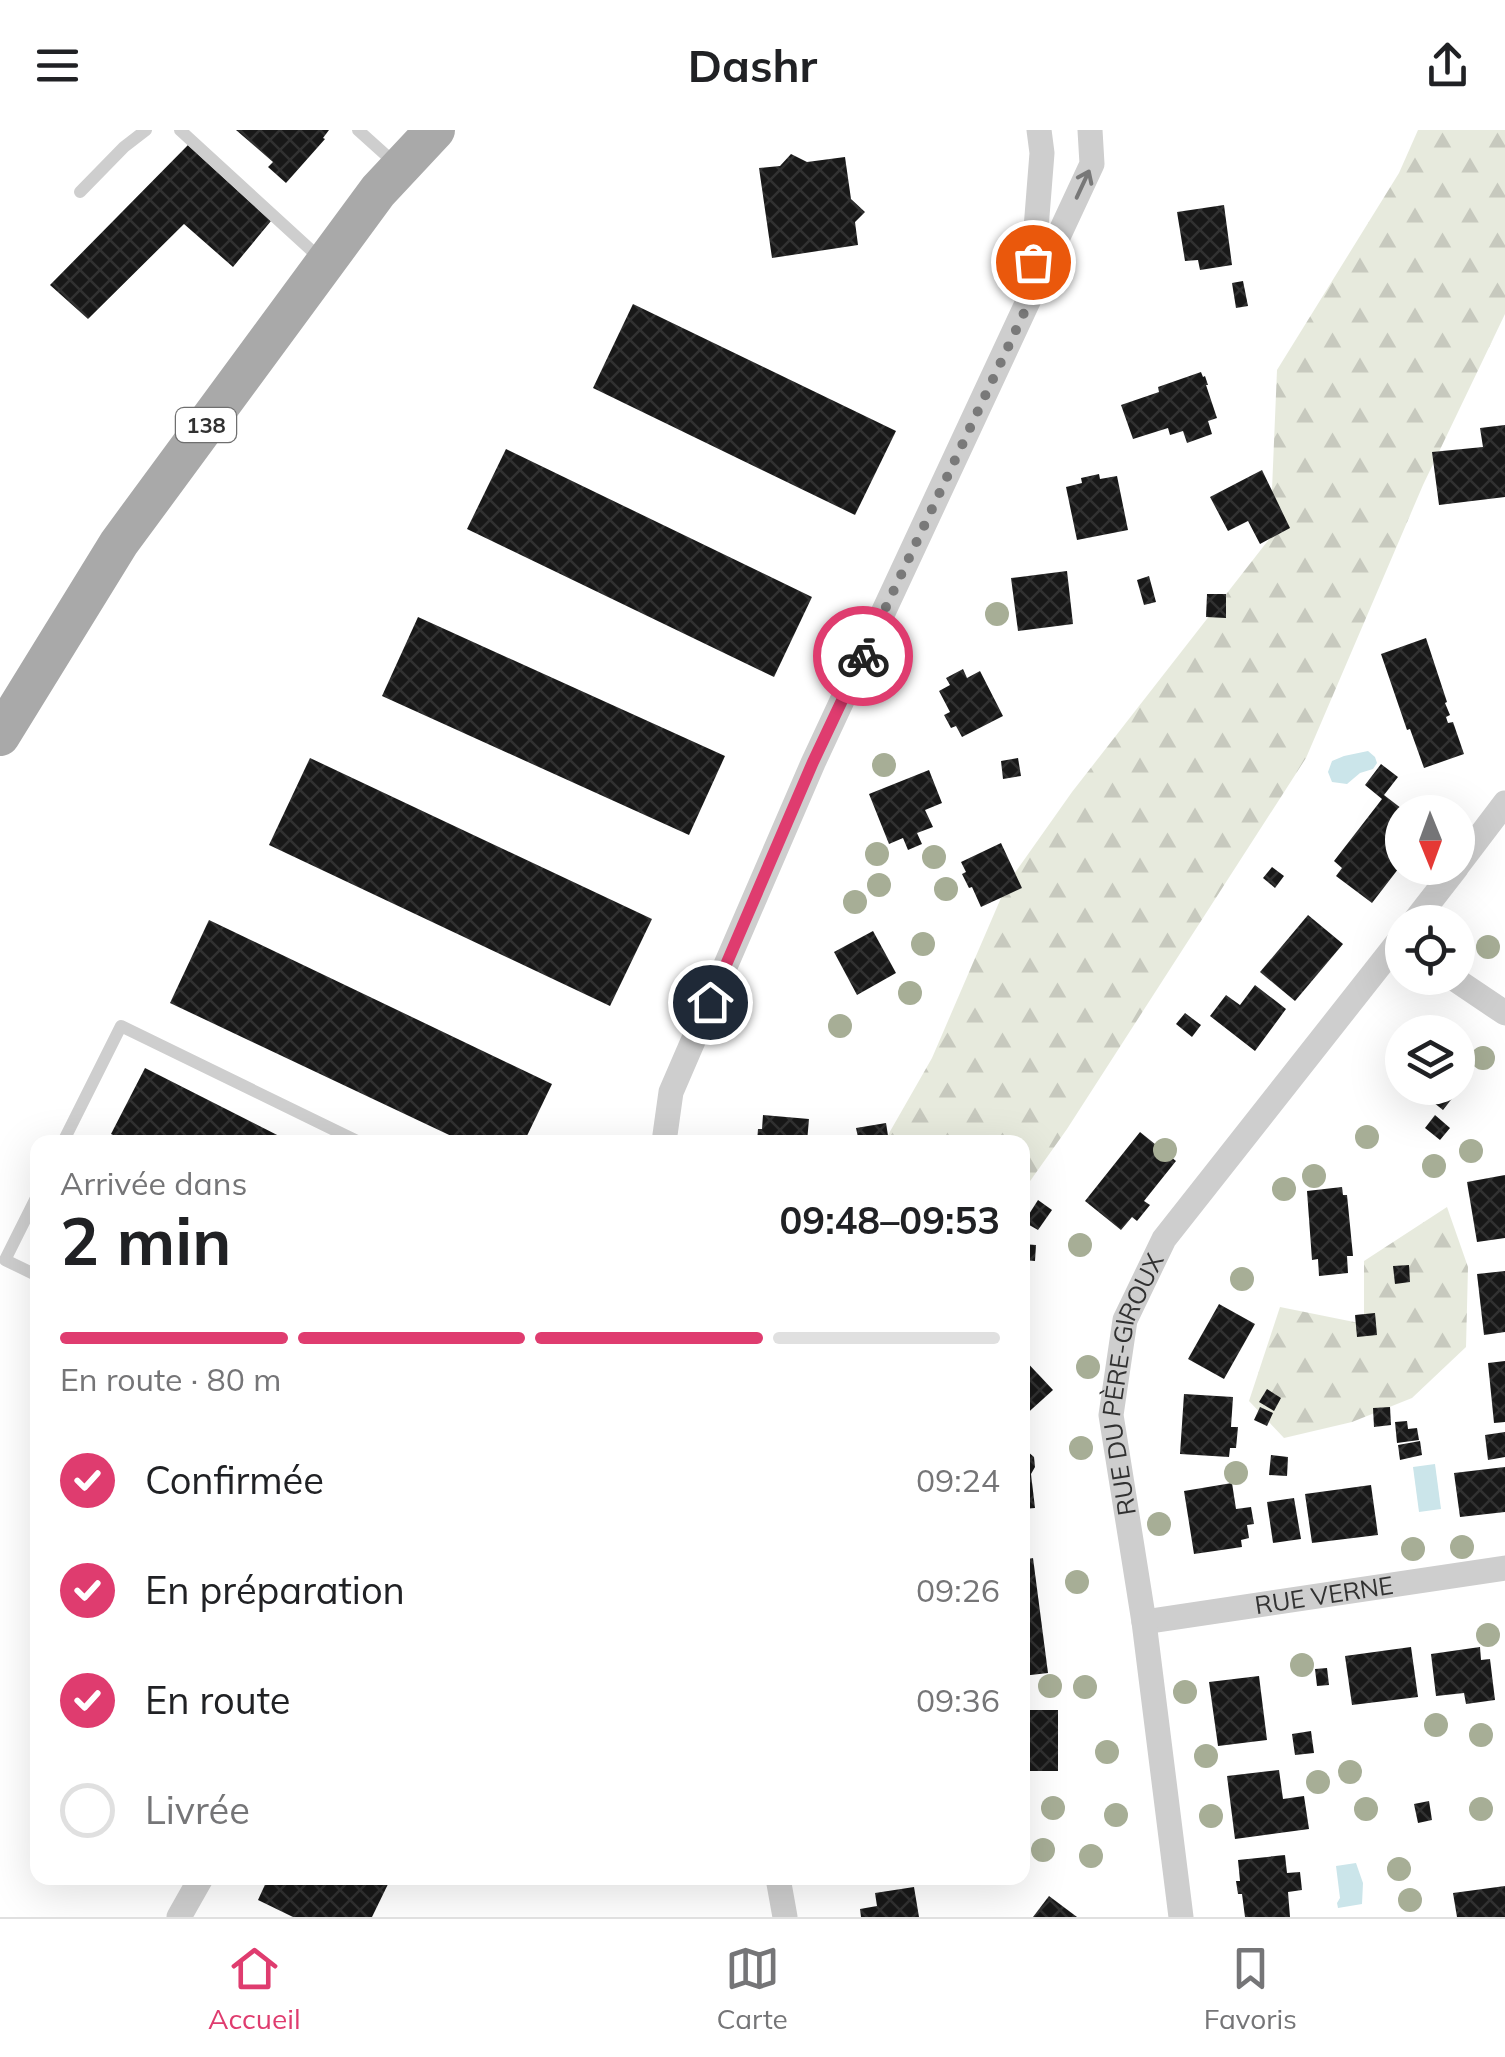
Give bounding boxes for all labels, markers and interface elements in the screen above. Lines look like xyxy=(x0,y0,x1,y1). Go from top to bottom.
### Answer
text: Dashr xyxy=(688,37,817,93)
icon: menu xyxy=(30,38,85,93)
icon: share xyxy=(1420,38,1475,93)
one-way arrow xyxy=(1075,170,1094,200)
pin xyxy=(991,220,1076,305)
icon: bag xyxy=(1006,235,1061,290)
road number: 138 xyxy=(176,408,236,442)
courier xyxy=(813,606,913,706)
icon: bike xyxy=(836,629,891,684)
north arrow xyxy=(1385,795,1475,885)
map controls xyxy=(1385,795,1475,1105)
button: locate xyxy=(1385,905,1475,995)
pin xyxy=(668,960,753,1045)
icon: home xyxy=(683,975,738,1030)
button: layers xyxy=(1385,1015,1475,1105)
text: Arrivée dans xyxy=(60,1163,247,1203)
text: 09:48–09:53 xyxy=(780,1196,1000,1244)
text: 2 min xyxy=(60,1200,231,1281)
street label: RUE DU PÈRE-GIROUX xyxy=(1095,1248,1170,1518)
text: En route · 80 m xyxy=(60,1359,281,1399)
icon: check xyxy=(60,1453,115,1508)
text: Confirmée xyxy=(145,1456,324,1504)
text: 09:24 xyxy=(916,1460,1000,1500)
icon: check xyxy=(60,1563,115,1618)
text: En préparation xyxy=(145,1566,405,1614)
street label: RUE VERNE xyxy=(1253,1569,1395,1620)
text: 09:26 xyxy=(916,1570,1000,1610)
icon: check xyxy=(60,1673,115,1728)
text: En route xyxy=(145,1676,291,1724)
text: 09:36 xyxy=(916,1680,1000,1720)
text: Livrée xyxy=(145,1786,250,1834)
tab: Accueil xyxy=(208,1941,301,2036)
tab: Carte xyxy=(717,1941,788,2036)
tab: Favoris xyxy=(1204,1941,1297,2036)

